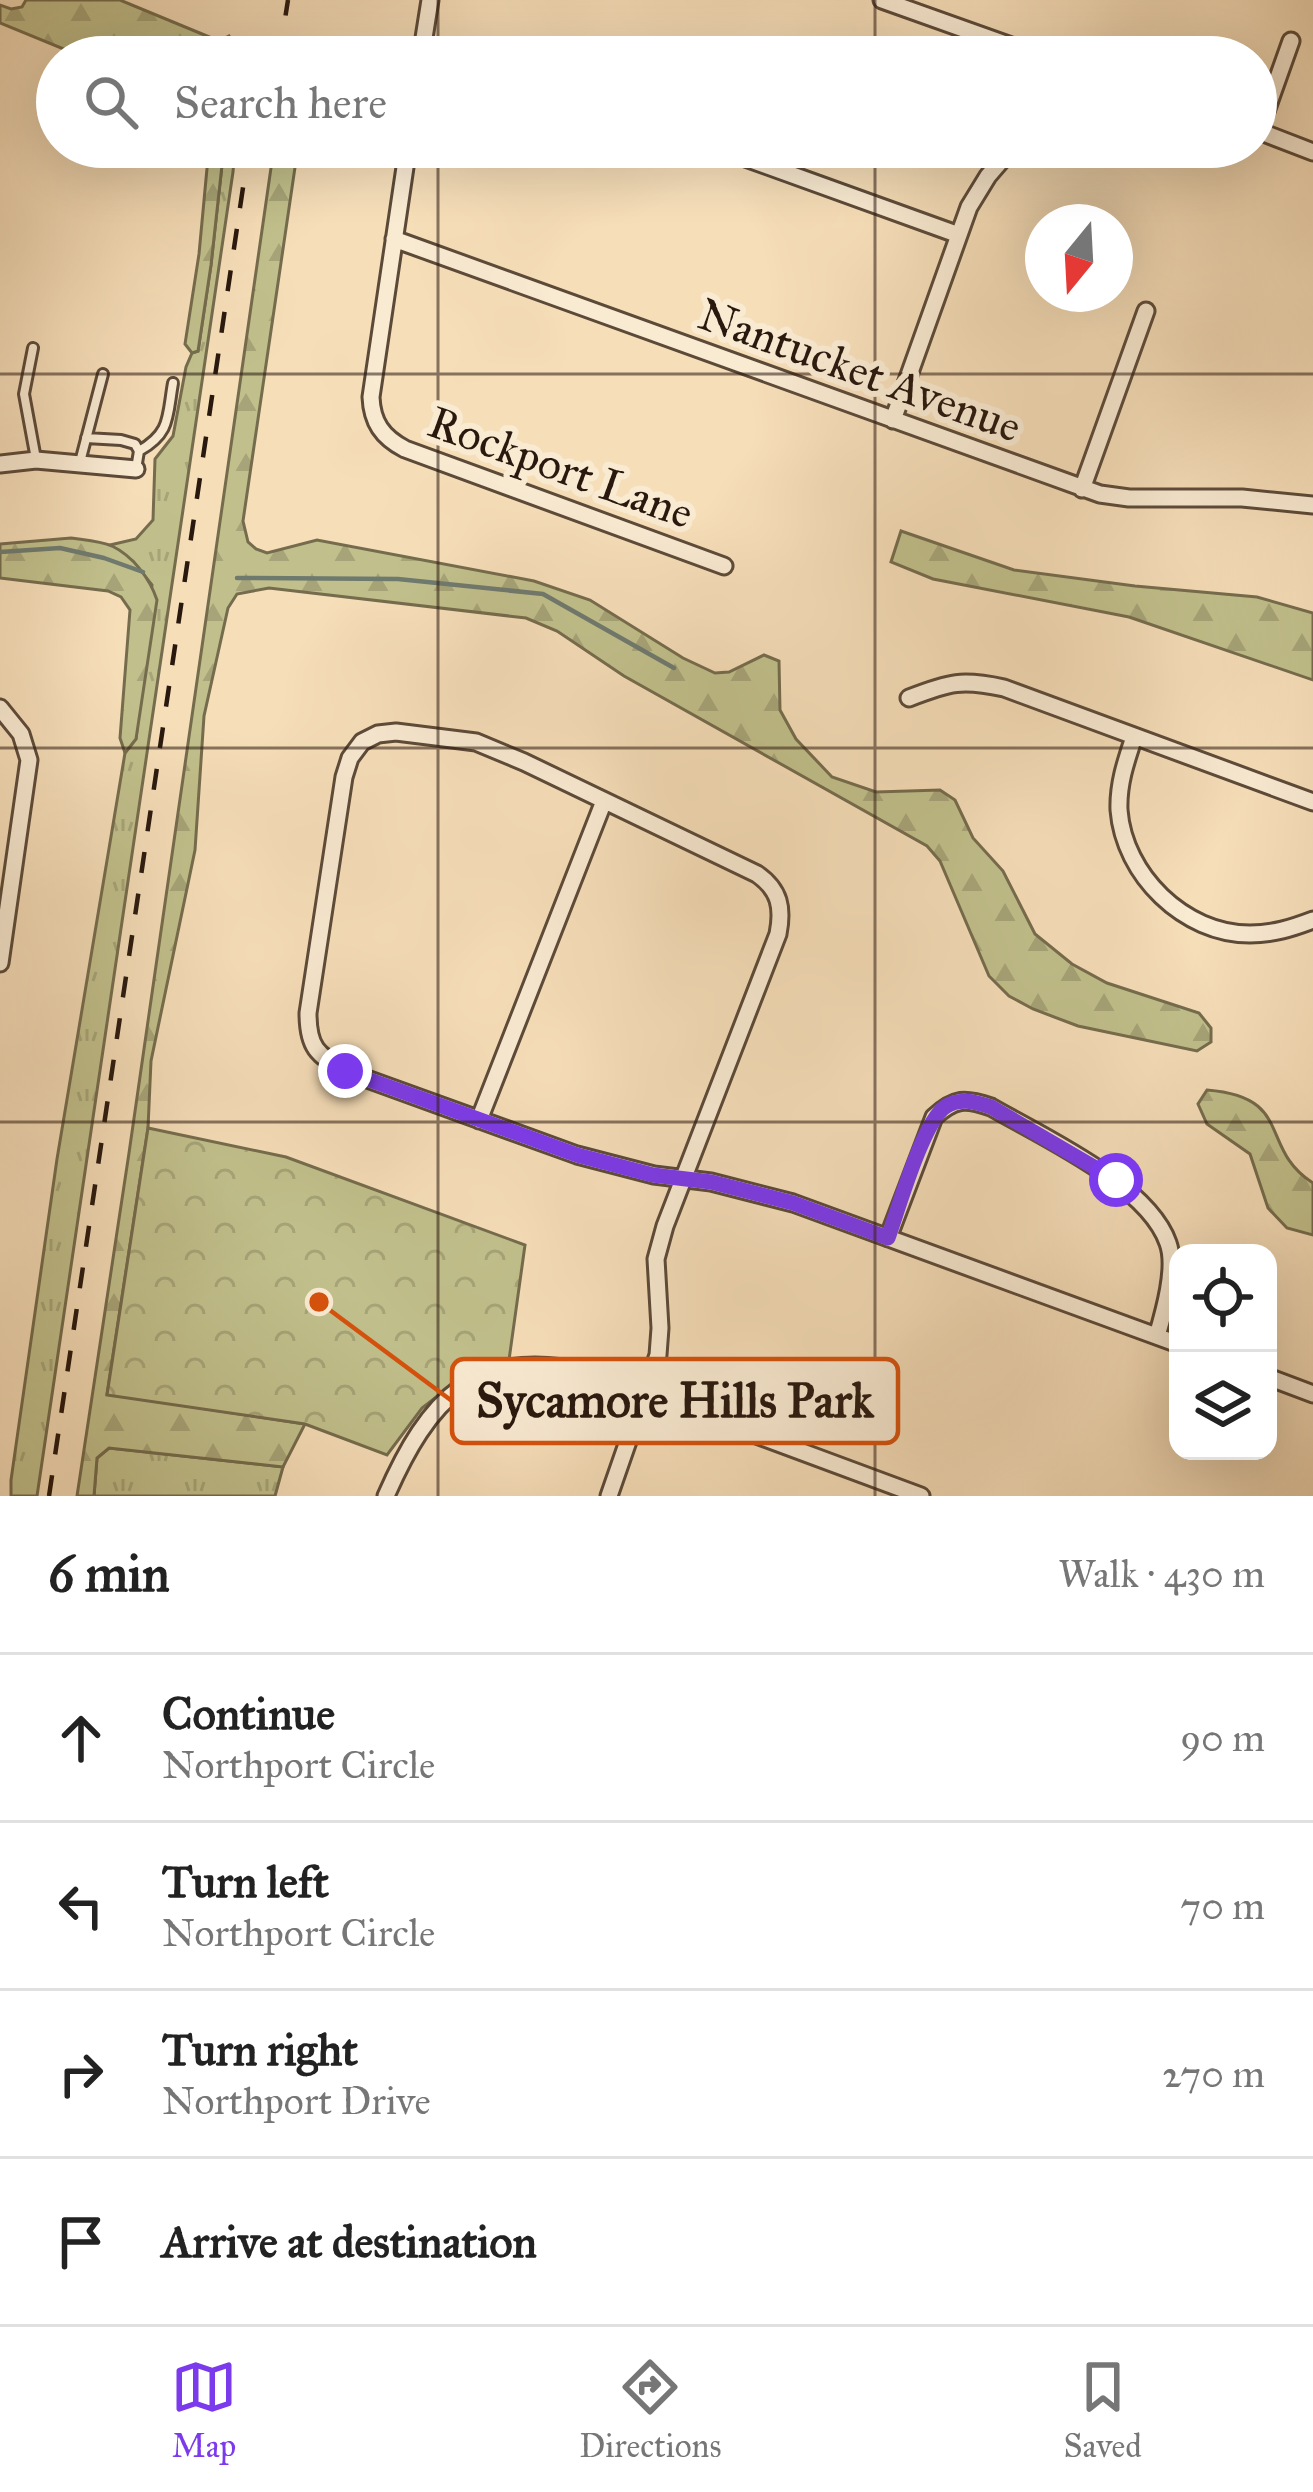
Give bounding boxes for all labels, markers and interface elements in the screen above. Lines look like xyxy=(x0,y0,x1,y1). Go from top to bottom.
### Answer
search box xyxy=(36,36,1277,168)
icon: search xyxy=(78,69,144,135)
text: Search here xyxy=(174,75,387,130)
north arrow xyxy=(1025,204,1133,312)
street label: Nantucket Avenue xyxy=(691,286,1029,454)
street label: Rockport Lane xyxy=(421,394,701,540)
route end xyxy=(318,1044,372,1098)
route start xyxy=(1089,1153,1143,1207)
map controls xyxy=(1169,1244,1277,1460)
button: locate xyxy=(1169,1244,1277,1352)
button: layers xyxy=(1169,1352,1277,1460)
callout: Sycamore Hills Park xyxy=(452,1359,898,1443)
text: Sycamore Hills Park xyxy=(476,1371,875,1430)
text: 6 min xyxy=(48,1543,170,1605)
text: Walk · 430 m xyxy=(1058,1550,1265,1598)
text: Continue xyxy=(162,1686,335,1741)
icon: ahead xyxy=(48,1705,114,1771)
text: 90 m xyxy=(1180,1714,1265,1762)
text: Northport Circle xyxy=(162,1741,435,1789)
text: Turn left xyxy=(162,1854,329,1909)
icon: left xyxy=(48,1873,114,1939)
text: 70 m xyxy=(1180,1882,1265,1930)
text: Northport Circle xyxy=(162,1909,435,1957)
text: Turn right xyxy=(162,2022,358,2077)
icon: right xyxy=(48,2041,114,2107)
text: 270 m xyxy=(1162,2050,1265,2098)
text: Northport Drive xyxy=(162,2077,431,2125)
icon: arrive xyxy=(48,2209,114,2275)
text: Arrive at destination xyxy=(162,2214,537,2269)
tab: Map xyxy=(171,2354,237,2466)
tab: Directions xyxy=(579,2354,721,2466)
tab: Saved xyxy=(1064,2354,1142,2466)

